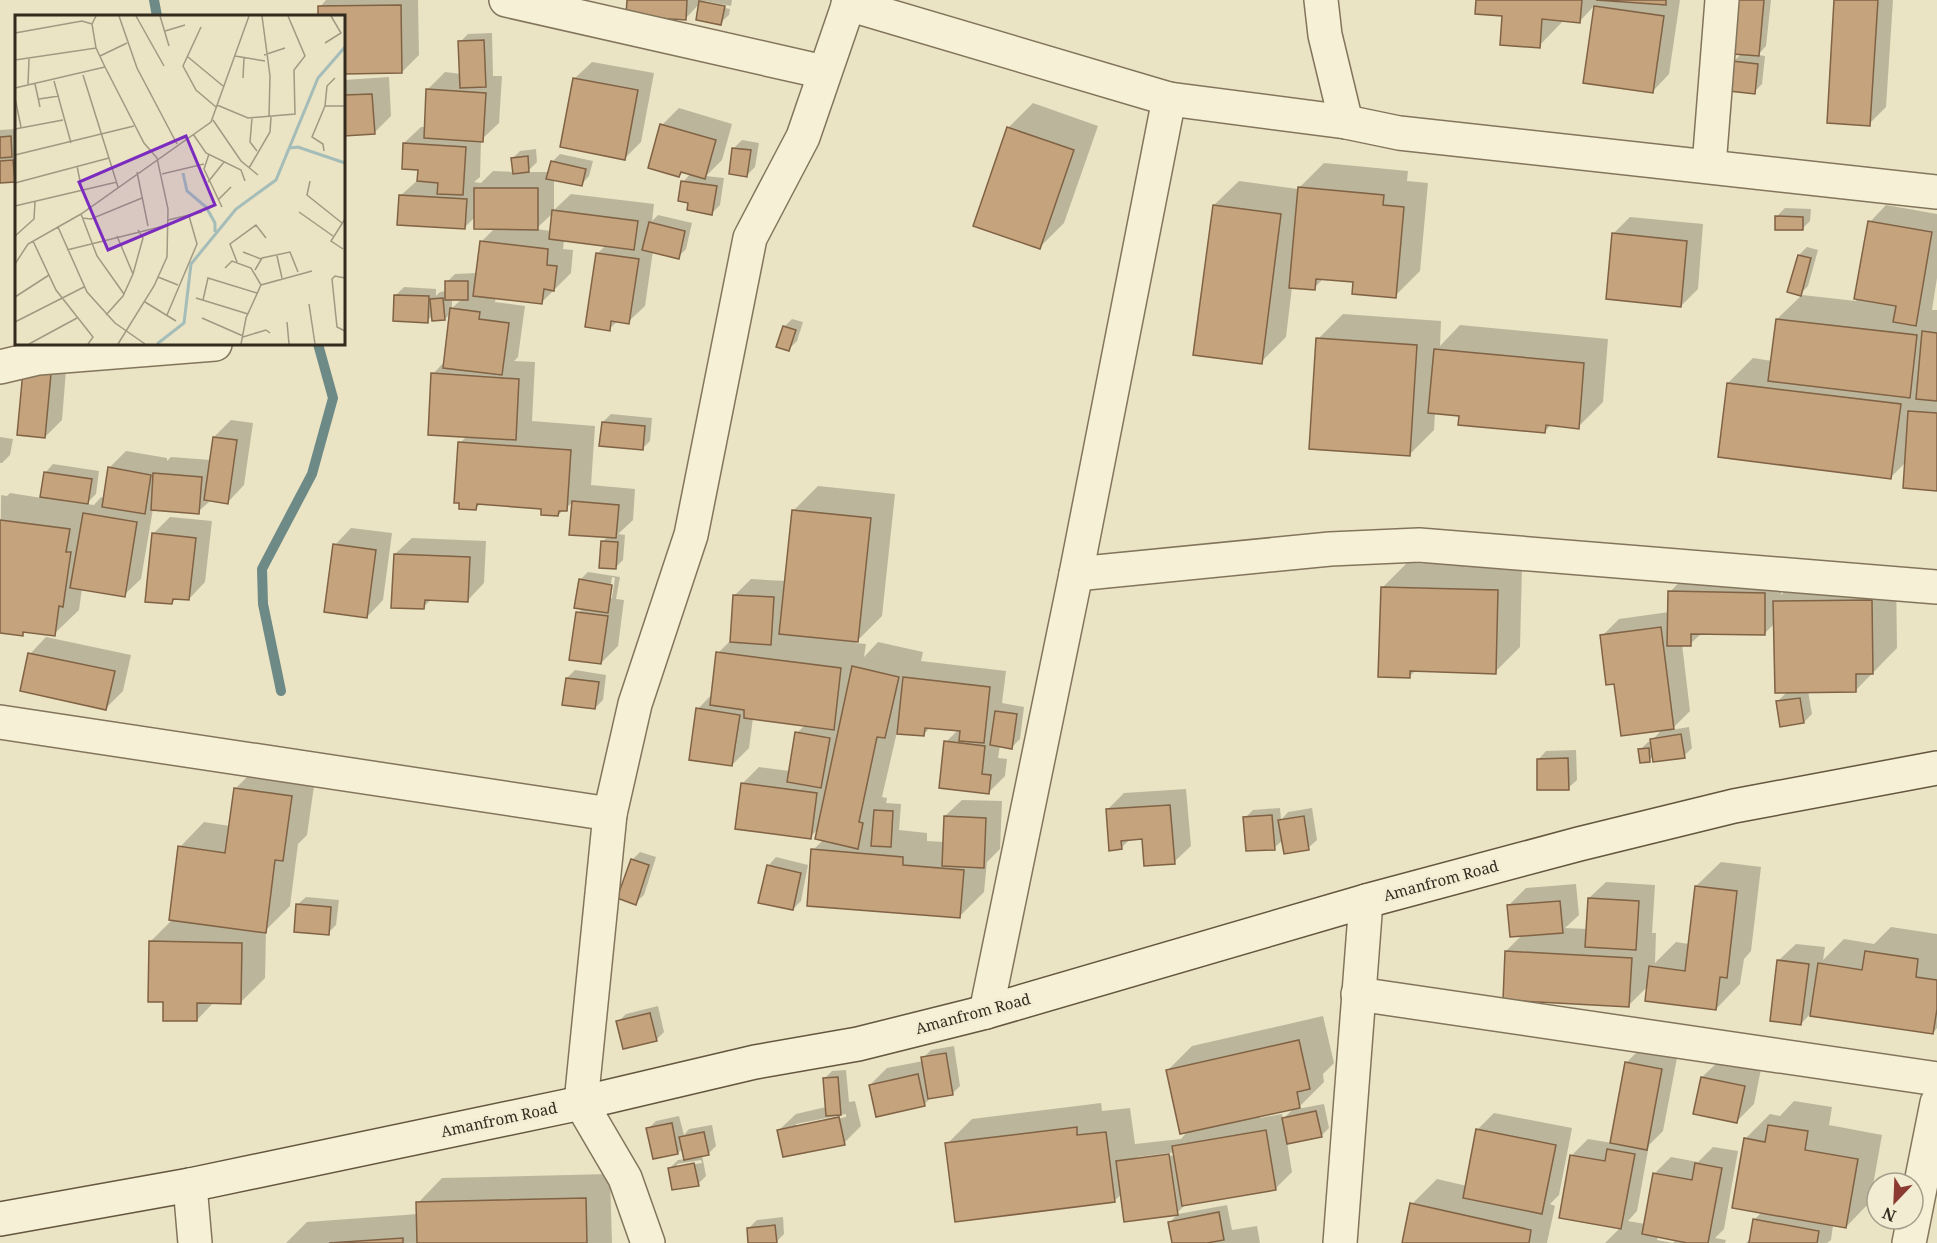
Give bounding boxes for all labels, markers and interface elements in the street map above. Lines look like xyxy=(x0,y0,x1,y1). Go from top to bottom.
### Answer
inset map xyxy=(15,15,345,345)
street label: Amanfrom Road xyxy=(1381,855,1500,905)
street label: Amanfrom Road xyxy=(913,988,1032,1038)
street label: Amanfrom Road xyxy=(439,1097,559,1141)
north arrow xyxy=(1865,1171,1925,1231)
text: N xyxy=(1879,1202,1899,1227)

